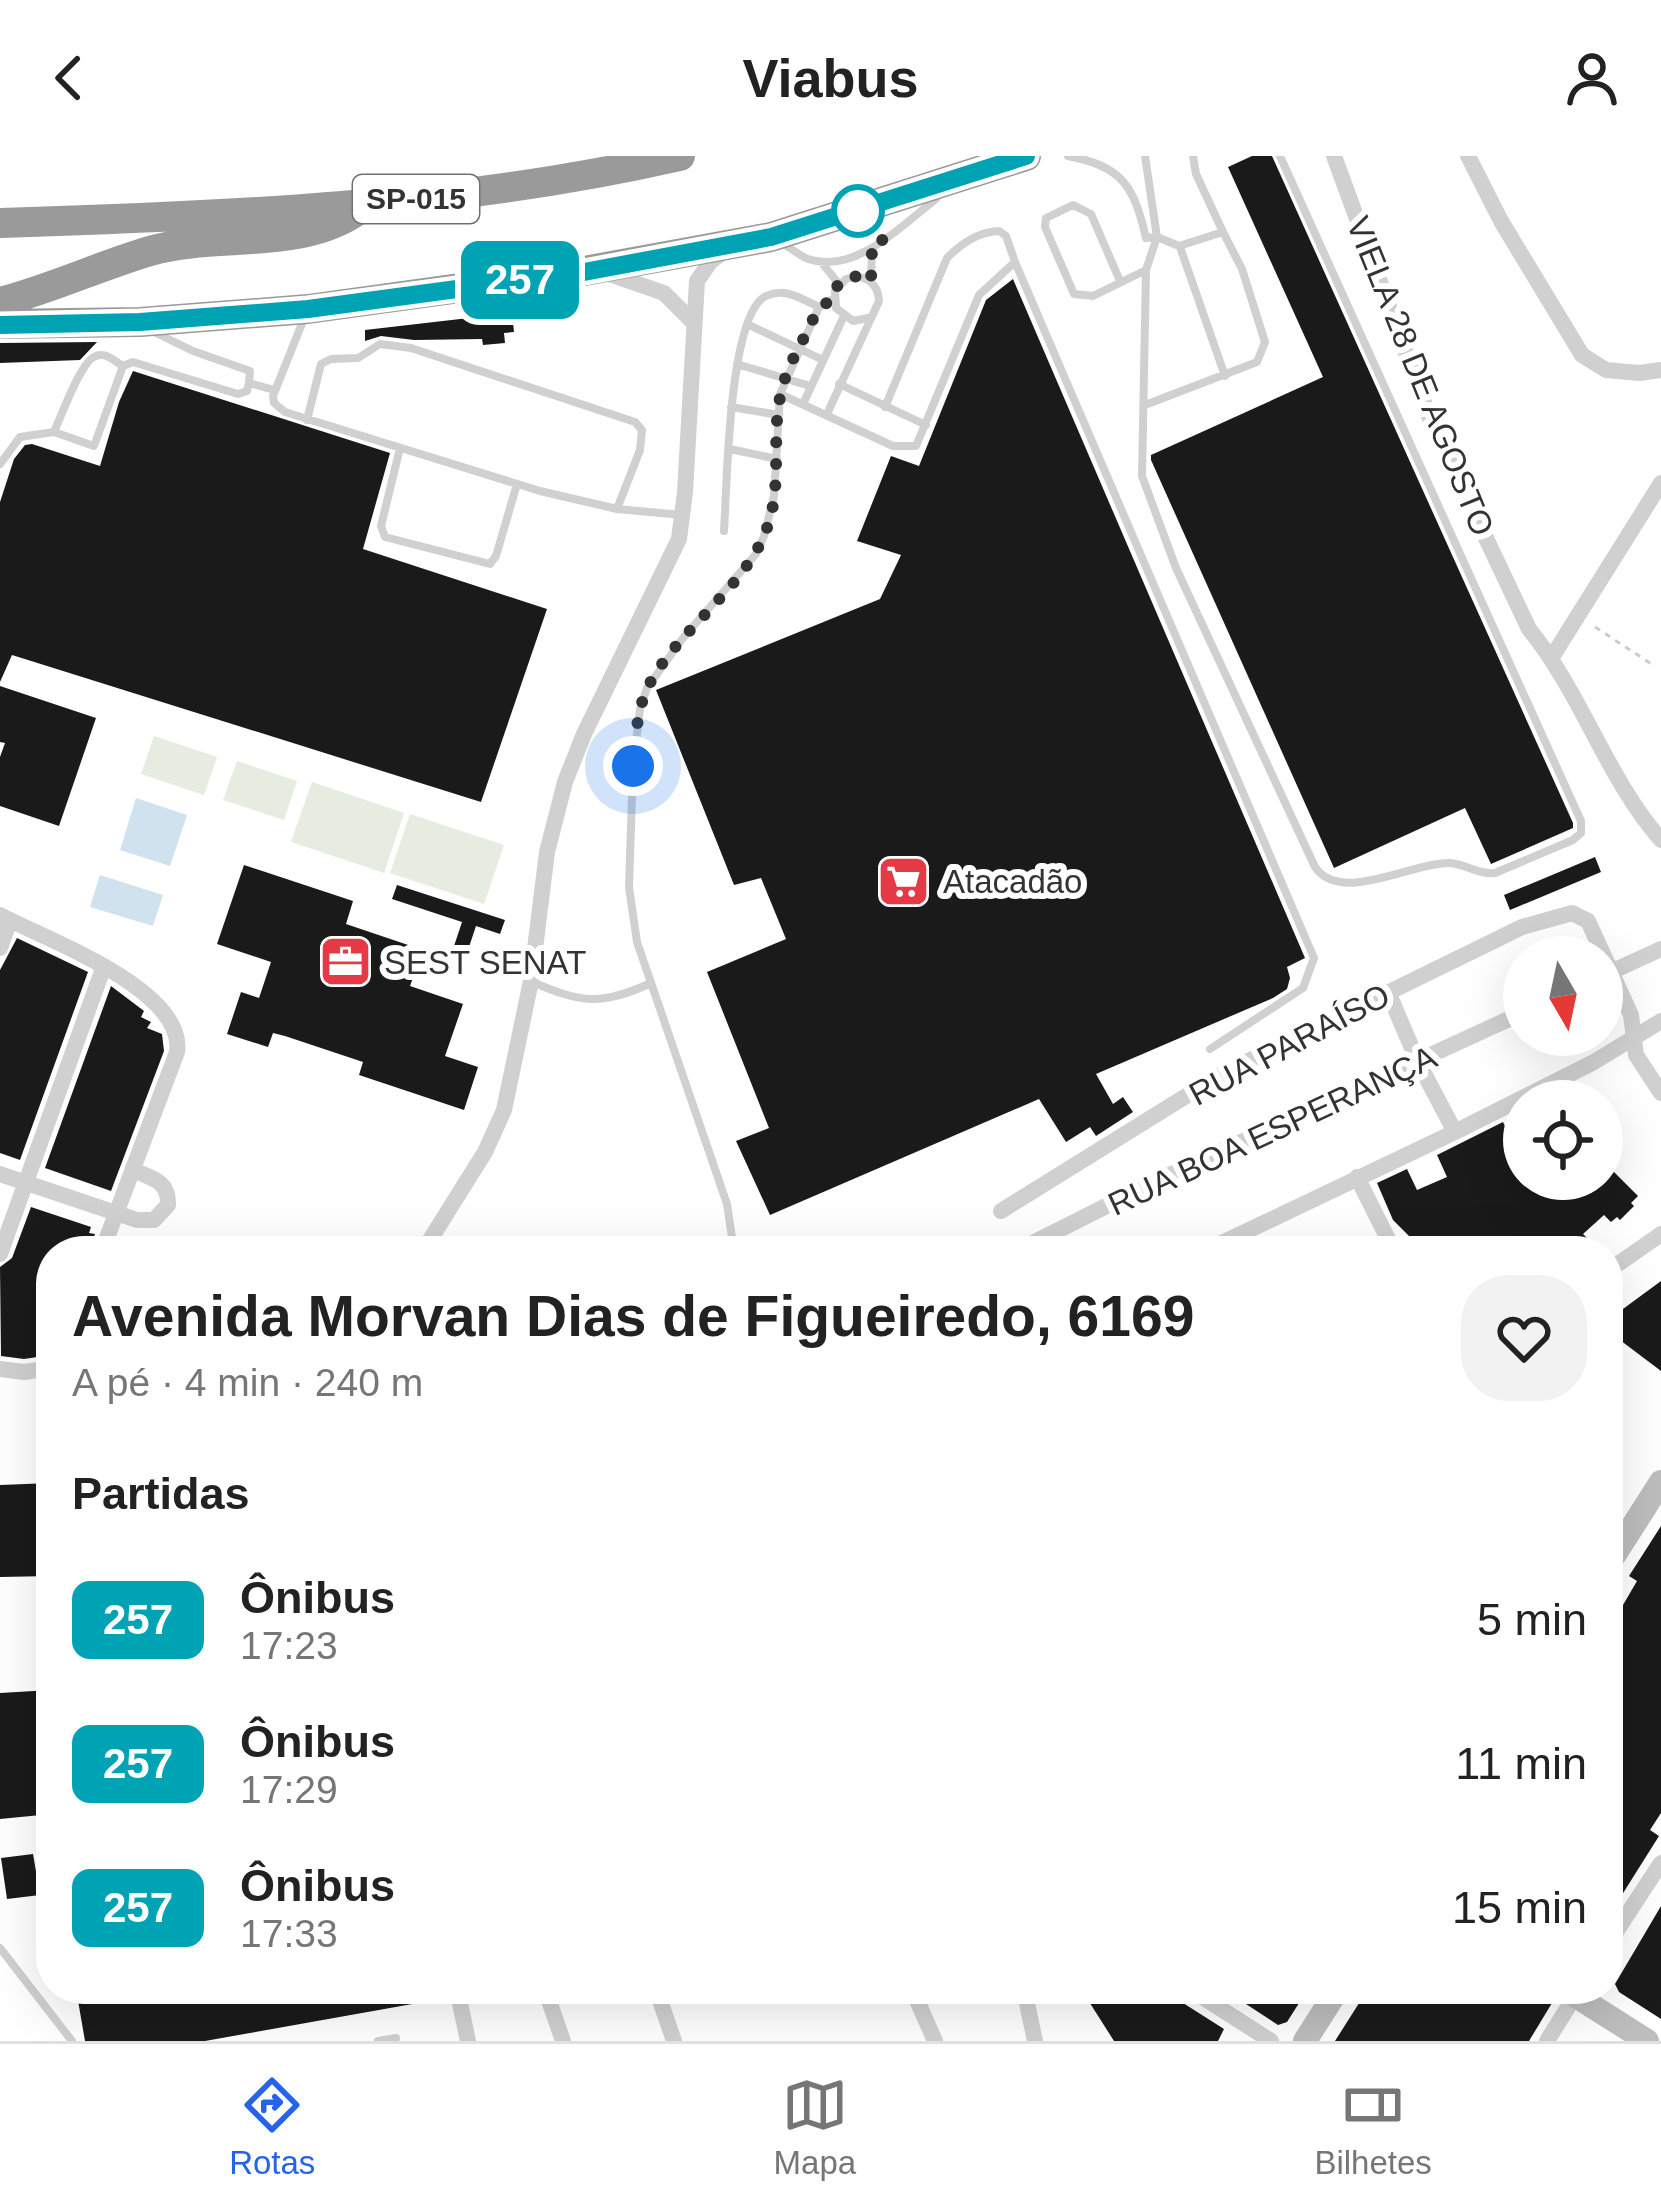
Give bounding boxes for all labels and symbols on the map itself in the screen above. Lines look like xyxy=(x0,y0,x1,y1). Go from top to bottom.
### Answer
road number: SP-015 xyxy=(353,175,479,223)
unlabelled marker xyxy=(833,186,883,236)
street label: VIELA 28 DE AGOSTO xyxy=(1340,211,1501,541)
line badge: 257 xyxy=(451,241,589,319)
your location xyxy=(603,736,663,796)
supermarket icon: Atacadão xyxy=(876,853,932,909)
place label: Atacadão xyxy=(943,863,1082,900)
office icon: SEST SENAT xyxy=(317,934,373,990)
north arrow xyxy=(1503,936,1623,1056)
place label: SEST SENAT xyxy=(384,944,586,981)
street label: RUA PARAÍSO xyxy=(1183,976,1396,1113)
street label: RUA BOA ESPERANÇA xyxy=(1102,1038,1442,1223)

